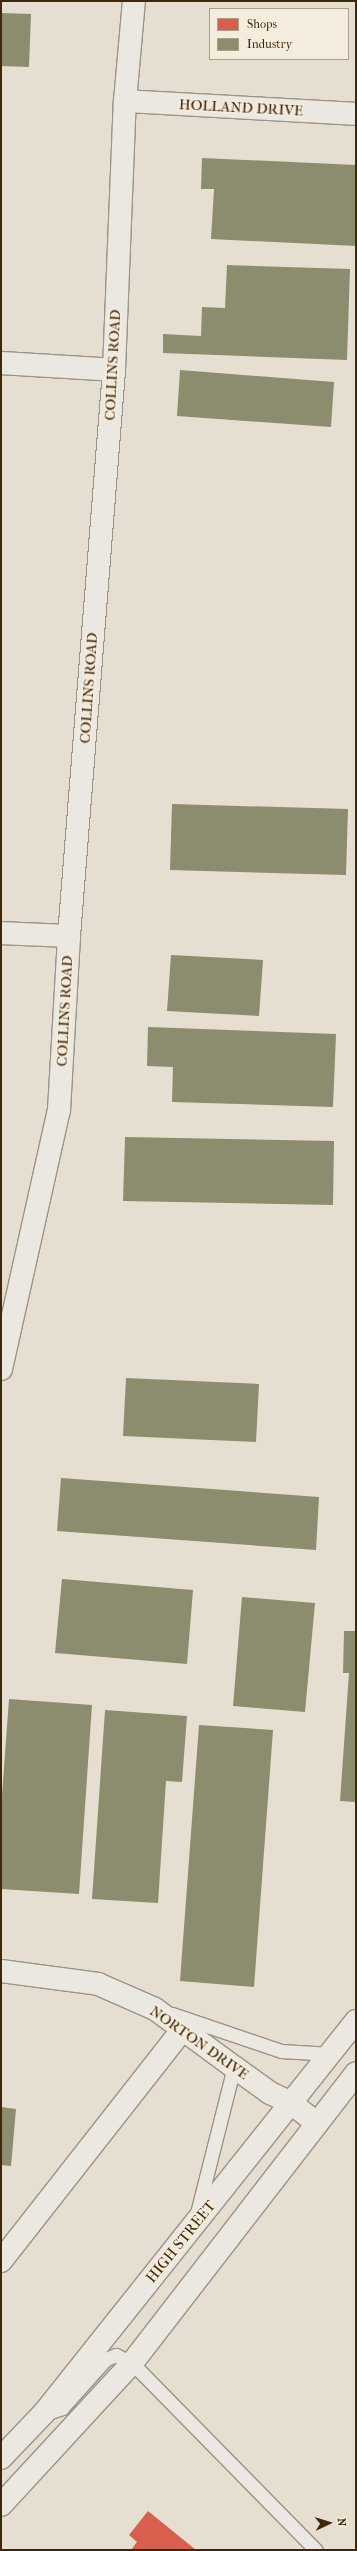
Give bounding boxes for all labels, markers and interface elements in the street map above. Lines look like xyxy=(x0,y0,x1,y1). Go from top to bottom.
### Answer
legend xyxy=(209,8,349,60)
text: Shops xyxy=(247,17,277,31)
text: Industry xyxy=(247,37,292,51)
street label: HOLLAND DRIVE xyxy=(178,96,304,120)
street label: COLLINS ROAD xyxy=(101,309,125,421)
street label: COLLINS ROAD xyxy=(76,632,102,744)
street label: COLLINS ROAD xyxy=(53,955,77,1067)
street label: NORTON DRIVE xyxy=(146,2002,252,2084)
street label: HIGH STREET xyxy=(142,2197,220,2287)
north arrow xyxy=(309,2503,349,2543)
text: N xyxy=(335,2517,348,2527)

